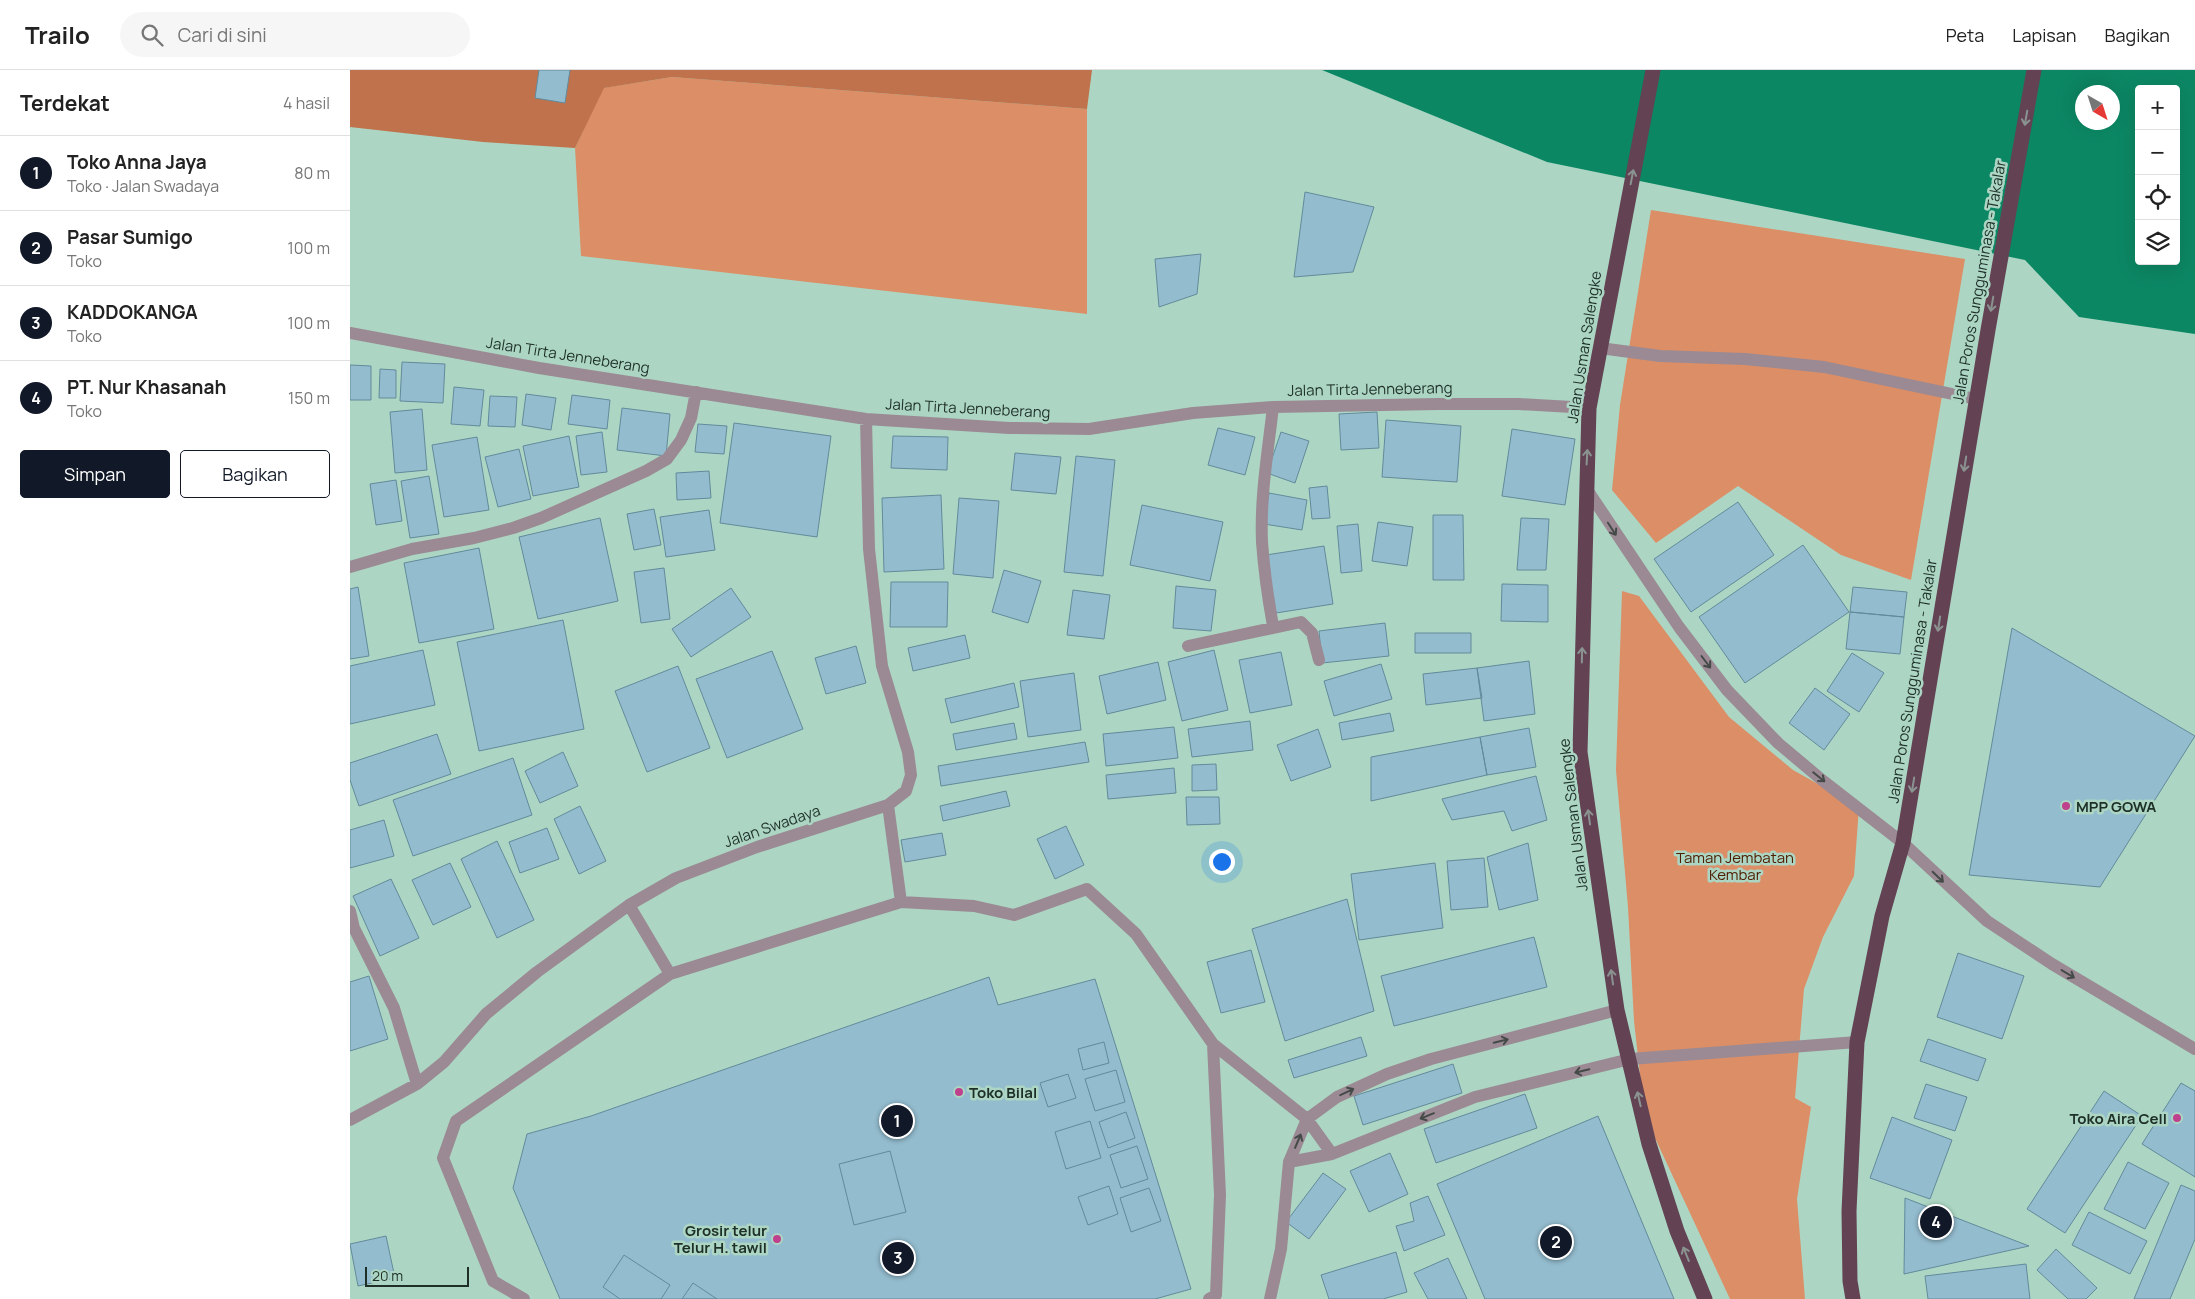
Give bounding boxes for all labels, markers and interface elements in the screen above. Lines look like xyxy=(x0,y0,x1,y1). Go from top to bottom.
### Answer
search box xyxy=(120,12,470,57)
text: Trailo xyxy=(25,18,90,51)
icon: search xyxy=(138,21,166,49)
text: Cari di sini xyxy=(178,22,267,48)
text: Peta xyxy=(1946,23,1984,47)
text: Lapisan xyxy=(2012,23,2076,47)
text: Bagikan xyxy=(2104,23,2170,47)
north arrow xyxy=(2075,85,2120,130)
map controls xyxy=(2135,85,2180,265)
button: + xyxy=(2135,85,2180,130)
text: Terdekat xyxy=(20,89,110,117)
text: 4 hasil xyxy=(283,92,330,114)
one-way arrow xyxy=(2020,110,2030,126)
button: − xyxy=(2135,130,2180,175)
text: Toko Anna Jaya xyxy=(67,149,207,175)
street label: Jalan Poros Sungguminasa - Takalar xyxy=(1947,158,2011,405)
text: 1 xyxy=(32,162,40,184)
text: 80 m xyxy=(294,162,330,184)
one-way arrow xyxy=(1628,170,1638,186)
text: Toko · Jalan Swadaya xyxy=(67,175,219,197)
button: locate xyxy=(2135,175,2180,220)
button: layers xyxy=(2135,220,2180,265)
text: Pasar Sumigo xyxy=(67,224,193,250)
text: 2 xyxy=(31,237,41,259)
text: 100 m xyxy=(287,237,330,259)
text: Toko xyxy=(67,250,102,272)
street label: Jalan Usman Salengke xyxy=(1562,269,1606,425)
one-way arrow xyxy=(1987,295,1997,311)
text: KADDOKANGA xyxy=(67,299,198,325)
text: 3 xyxy=(31,312,41,334)
text: 100 m xyxy=(287,312,330,334)
text: Toko xyxy=(67,325,102,347)
street label: Jalan Tirta Jenneberang xyxy=(485,332,651,378)
text: PT. Nur Khasanah xyxy=(67,374,226,400)
street label: Jalan Tirta Jenneberang xyxy=(1287,377,1453,401)
text: 4 xyxy=(31,387,41,409)
text: 150 m xyxy=(288,387,330,409)
street label: Jalan Tirta Jenneberang xyxy=(885,393,1051,423)
text: Toko xyxy=(67,400,102,422)
one-way arrow xyxy=(1582,449,1592,466)
button: Simpan xyxy=(20,450,170,498)
button: Bagikan xyxy=(180,450,330,498)
one-way arrow xyxy=(1960,456,1970,472)
one-way arrow xyxy=(1607,521,1617,535)
street label: Jalan Poros Sungguminasa - Takalar xyxy=(1882,557,1942,805)
one-way arrow xyxy=(1933,616,1943,632)
one-way arrow xyxy=(1577,647,1587,663)
one-way arrow xyxy=(1700,655,1711,668)
street label: Jalan Usman Salengke xyxy=(1553,737,1593,893)
one-way arrow xyxy=(1812,772,1825,783)
one-way arrow xyxy=(1907,776,1917,792)
place label: MPP GOWA xyxy=(2076,796,2156,817)
street label: Jalan Swadaya xyxy=(721,800,823,852)
marker: MPP GOWA xyxy=(2060,800,2072,812)
one-way arrow xyxy=(1584,809,1594,825)
park label: Taman Jembatan Kembar xyxy=(1676,847,1794,885)
your location xyxy=(1209,849,1235,875)
one-way arrow xyxy=(1932,871,1945,883)
one-way arrow xyxy=(2061,969,2075,979)
one-way arrow xyxy=(1607,970,1617,986)
one-way arrow xyxy=(1493,1036,1509,1045)
one-way arrow xyxy=(1575,1067,1591,1076)
place label: Toko Bilal xyxy=(969,1082,1037,1103)
marker: Toko Bilal xyxy=(953,1086,965,1098)
one-way arrow xyxy=(1339,1086,1354,1096)
one-way arrow xyxy=(1634,1091,1643,1107)
pin: 1 xyxy=(881,1102,913,1140)
place label: Toko Aira Cell xyxy=(2069,1108,2167,1129)
one-way arrow xyxy=(1420,1112,1435,1121)
marker: Toko Aira Cell xyxy=(2171,1112,2183,1124)
one-way arrow xyxy=(1293,1134,1303,1149)
pin: 4 xyxy=(1920,1203,1952,1241)
place label: Grosir telur Telur H. tawil xyxy=(674,1220,767,1258)
pin: 2 xyxy=(1540,1223,1572,1261)
marker: Grosir telur Telur H. tawil xyxy=(771,1233,783,1245)
pin: 3 xyxy=(882,1239,914,1277)
one-way arrow xyxy=(1681,1247,1690,1262)
scale bar xyxy=(365,1264,469,1287)
text: 20 m xyxy=(372,1266,403,1285)

